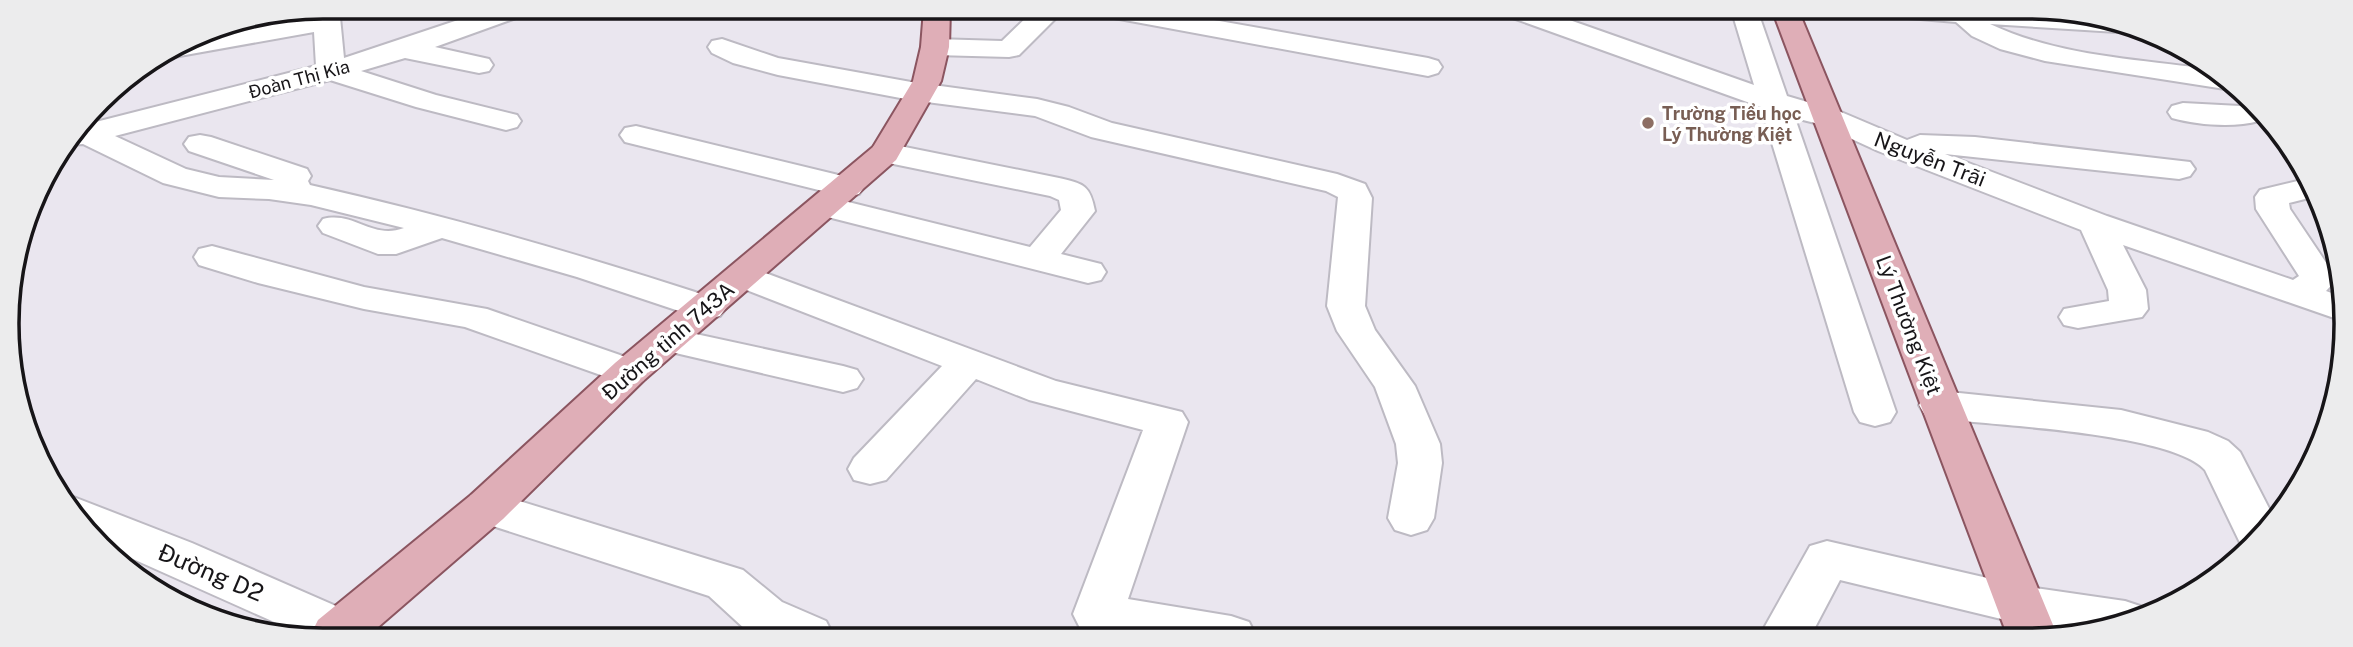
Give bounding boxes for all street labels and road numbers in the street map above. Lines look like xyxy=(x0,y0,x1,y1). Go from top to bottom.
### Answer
street label: Đoàn Thị Kia xyxy=(246,55,352,103)
street label: Nguyễn Trãi xyxy=(1871,126,1989,192)
street label: Lý Thường Kiệt xyxy=(1871,252,1947,398)
street label: Đường tỉnh 743A xyxy=(597,277,739,405)
street label: Đường D2 xyxy=(154,537,268,607)

